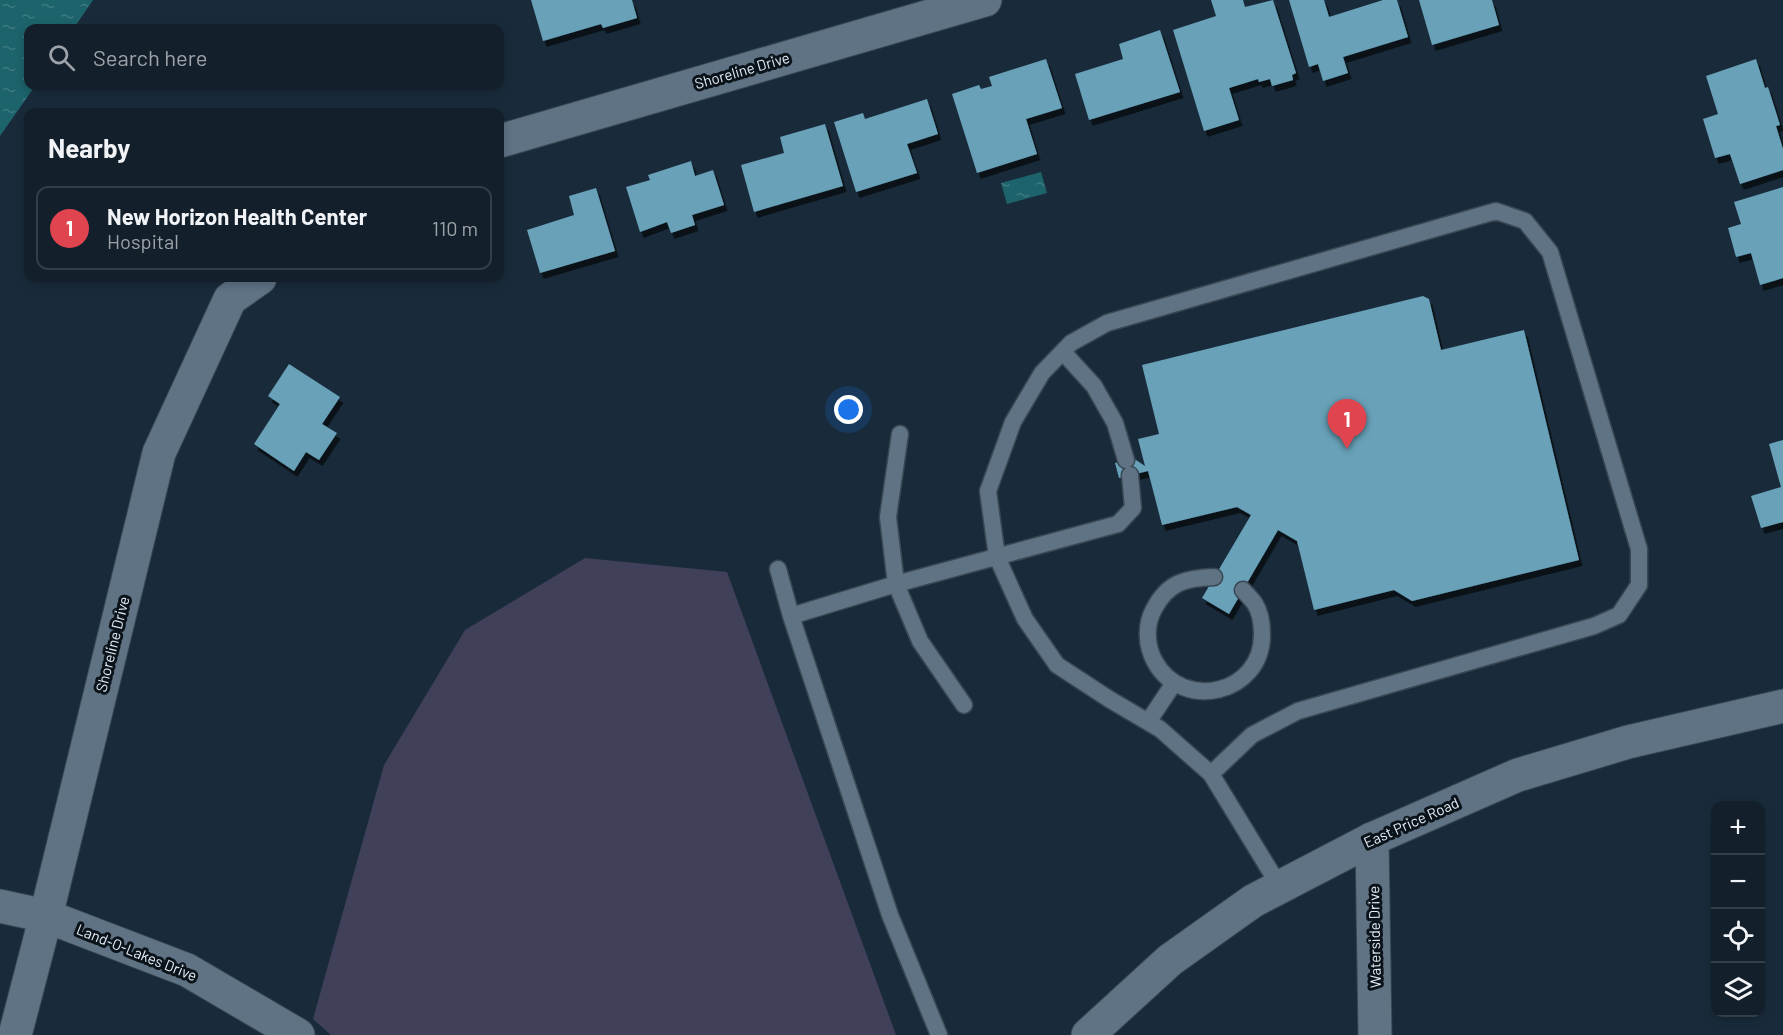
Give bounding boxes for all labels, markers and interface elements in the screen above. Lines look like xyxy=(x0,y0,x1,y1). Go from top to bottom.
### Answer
search box xyxy=(24,24,504,90)
icon: search xyxy=(45,41,78,74)
text: Search here xyxy=(93,44,207,70)
street label: Shoreline Drive xyxy=(692,48,792,92)
text: Nearby xyxy=(48,132,130,163)
text: New Horizon Health Center xyxy=(107,203,367,229)
text: 1 xyxy=(66,216,73,240)
text: 110 m xyxy=(432,216,478,240)
text: Hospital xyxy=(107,229,179,253)
your location xyxy=(834,395,863,424)
pin: 1 xyxy=(1328,400,1366,449)
street label: Shoreline Drive xyxy=(91,594,133,694)
street label: East Price Road xyxy=(1361,793,1461,851)
map controls xyxy=(1711,801,1765,1017)
button: + xyxy=(1711,801,1765,855)
button: − xyxy=(1711,855,1765,909)
street label: Waterside Drive xyxy=(1364,886,1384,988)
button: locate xyxy=(1711,909,1765,963)
street label: Land-O-Lakes Drive xyxy=(74,920,200,984)
button: layers xyxy=(1711,963,1765,1017)

